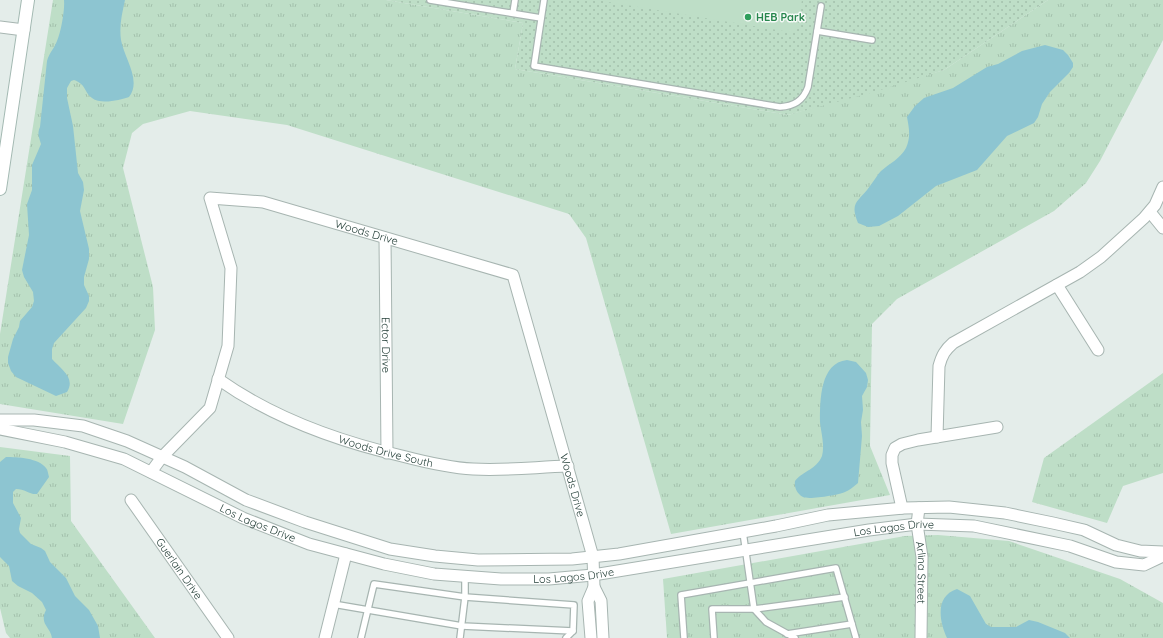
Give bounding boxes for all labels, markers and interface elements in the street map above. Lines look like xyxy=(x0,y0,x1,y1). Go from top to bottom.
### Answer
place label: HEB Park xyxy=(756,10,805,24)
marker: HEB Park xyxy=(743,12,753,22)
street label: Woods Drive xyxy=(333,216,400,248)
street label: Ector Drive xyxy=(379,317,393,373)
street label: Woods Drive South xyxy=(337,432,434,470)
street label: Woods Drive xyxy=(557,452,588,518)
street label: Los Lagos Drive xyxy=(217,501,298,545)
street label: Los Lagos Drive xyxy=(852,517,934,539)
street label: Guerlain Drive xyxy=(153,535,206,602)
street label: Arlina Street xyxy=(913,540,929,604)
street label: Los Lagos Drive xyxy=(533,565,615,586)

